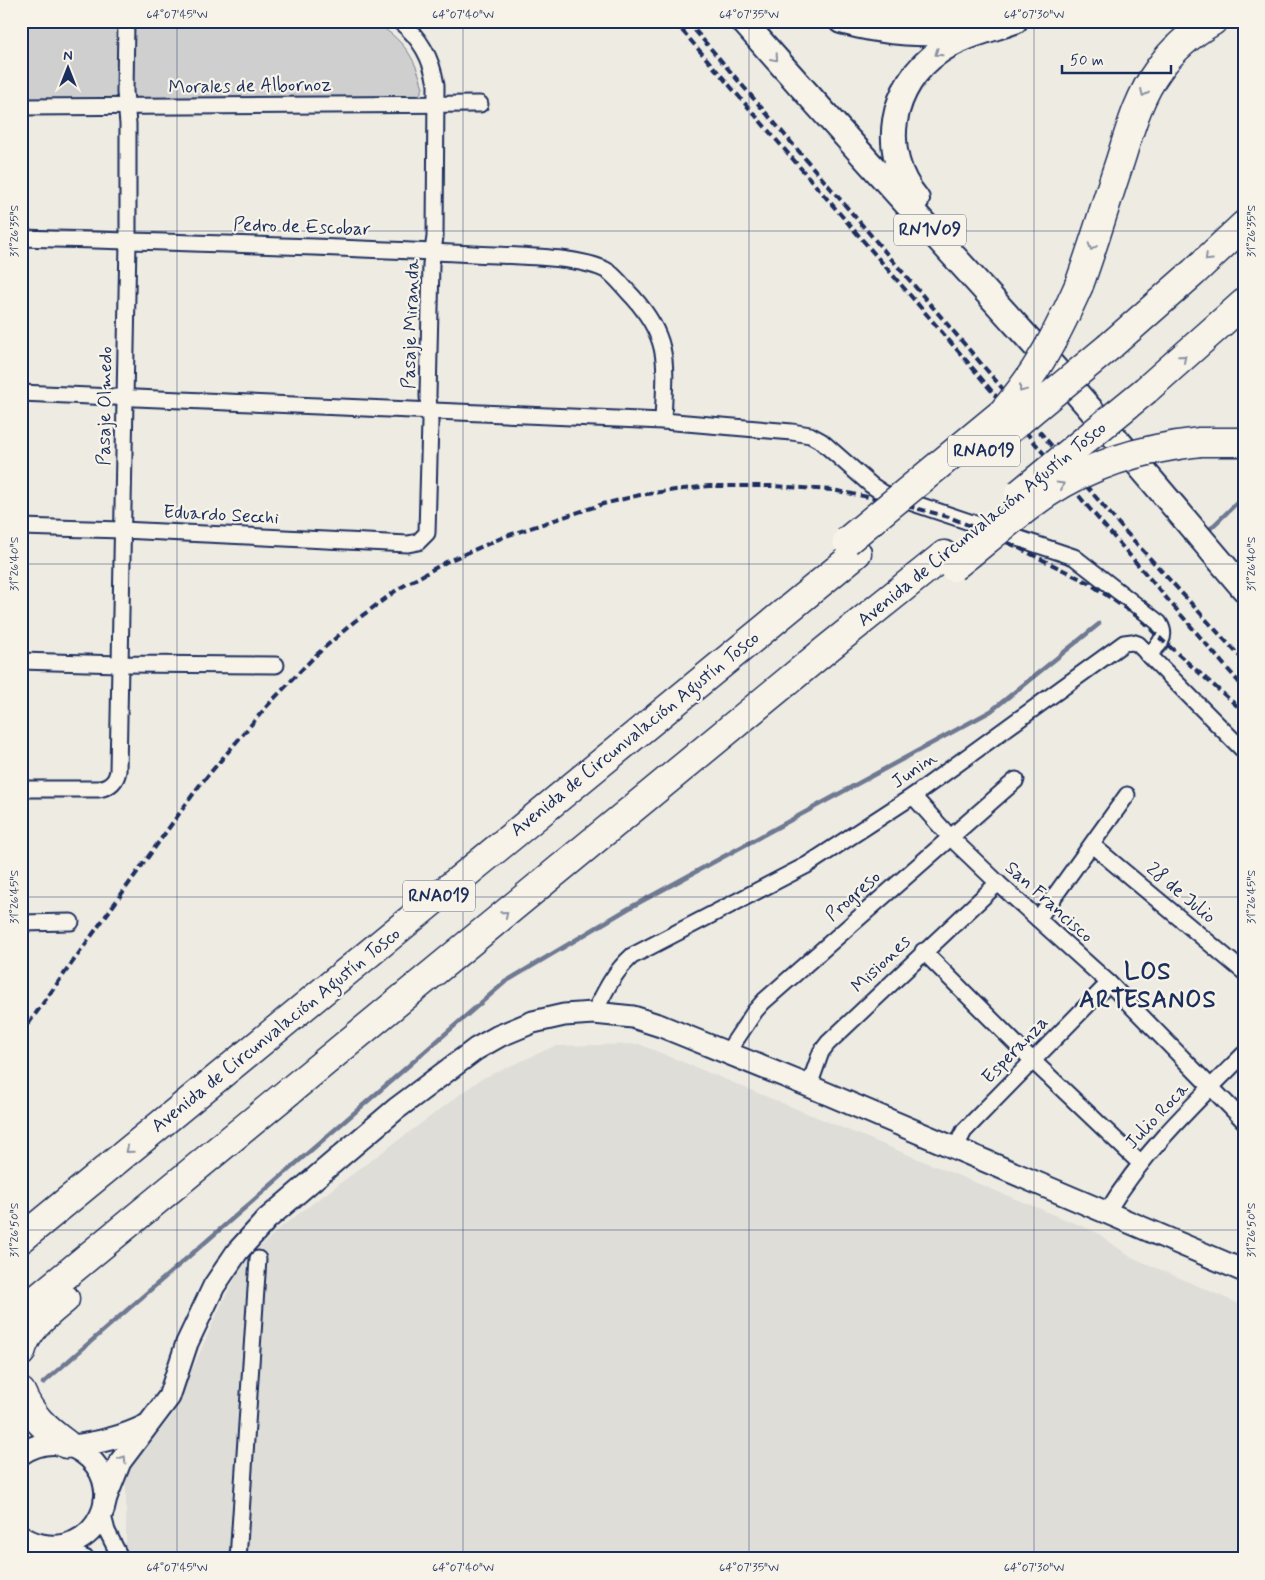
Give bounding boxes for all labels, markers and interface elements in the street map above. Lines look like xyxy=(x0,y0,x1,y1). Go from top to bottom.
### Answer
text: 64°07'45"W xyxy=(146,7,208,23)
text: 64°07'40"W xyxy=(432,7,494,23)
text: 64°07'35"W xyxy=(719,7,779,23)
text: 64°07'30"W xyxy=(1004,7,1064,23)
north arrow xyxy=(42,42,92,92)
scale bar xyxy=(1062,42,1171,74)
text: N xyxy=(63,47,73,65)
one-way arrow xyxy=(934,47,944,56)
text: 50 m xyxy=(1070,51,1104,71)
one-way arrow xyxy=(769,52,777,61)
street label: Morales de Albornoz xyxy=(168,72,332,100)
one-way arrow xyxy=(1141,88,1151,97)
text: 31°26'35"S xyxy=(7,204,23,257)
text: 31°26'35"S xyxy=(1244,204,1260,257)
street label: Pedro de Escobar xyxy=(233,212,371,242)
road number: RN1V09 xyxy=(894,214,966,246)
one-way arrow xyxy=(1088,243,1098,251)
one-way arrow xyxy=(1205,252,1214,261)
street label: Pasaje Miranda xyxy=(396,258,427,390)
street label: Pasaje Olmedo xyxy=(91,346,120,466)
one-way arrow xyxy=(1177,354,1186,363)
one-way arrow xyxy=(1020,383,1028,392)
street label: Avenida de Circunvalación Agustín Tosco xyxy=(852,416,1114,635)
road number: RNA019 xyxy=(948,436,1020,466)
one-way arrow xyxy=(1056,481,1065,491)
street label: Eduardo Secchi xyxy=(163,499,279,531)
text: 31°26'40"S xyxy=(7,536,23,591)
text: 31°26'40"S xyxy=(1244,536,1260,591)
street label: Avenida de Circunvalación Agustín Tosco xyxy=(505,626,767,845)
street label: Junin xyxy=(886,745,942,795)
street label: San Francisco xyxy=(999,856,1099,948)
street label: 28 de Julio xyxy=(1141,857,1221,929)
street label: Progreso xyxy=(820,865,887,928)
text: 31°26'45"S xyxy=(7,870,23,924)
text: 31°26'45"S xyxy=(1244,870,1260,924)
road number: RNA019 xyxy=(403,880,475,911)
one-way arrow xyxy=(499,911,508,920)
street label: Avenida de Circunvalación Agustín Tosco xyxy=(146,922,408,1141)
street label: Misiones xyxy=(846,929,917,999)
district label: LOS ARTESANOS xyxy=(1079,957,1217,1016)
street label: Esperanza xyxy=(976,1011,1054,1089)
street label: Julio Roca xyxy=(1120,1077,1195,1155)
one-way arrow xyxy=(126,1144,135,1153)
text: 31°26'50"S xyxy=(7,1202,23,1257)
text: 31°26'50"S xyxy=(1244,1202,1260,1257)
one-way arrow xyxy=(117,1456,126,1465)
text: 64°07'45"W xyxy=(146,1560,208,1576)
text: 64°07'40"W xyxy=(432,1560,494,1576)
text: 64°07'35"W xyxy=(719,1560,779,1576)
text: 64°07'30"W xyxy=(1004,1560,1064,1576)

